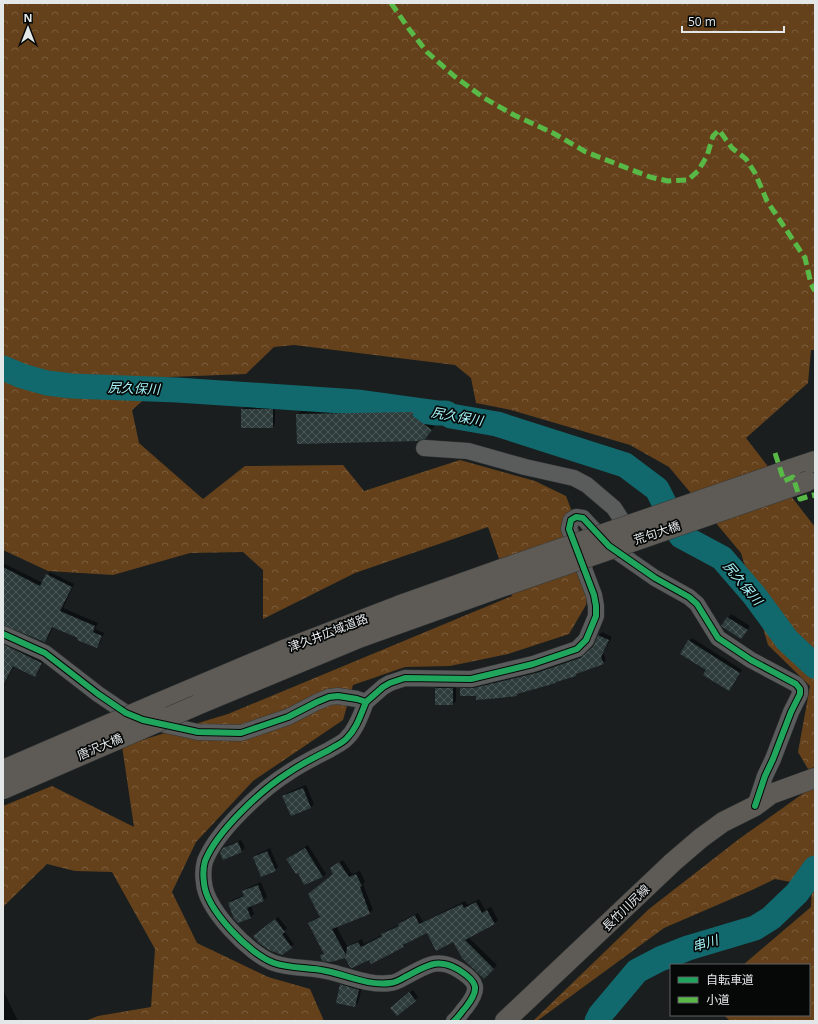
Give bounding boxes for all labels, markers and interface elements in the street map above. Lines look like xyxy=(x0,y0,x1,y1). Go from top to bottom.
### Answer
north arrow xyxy=(8,8,48,48)
scale bar xyxy=(682,8,784,34)
text: N xyxy=(24,10,32,25)
text: 50 m xyxy=(688,13,716,30)
water label: 尻久保川 xyxy=(108,378,162,398)
water label: 尻久保川 xyxy=(430,403,486,430)
street label: 荒句大橋 xyxy=(631,517,682,548)
water label: 尻久保川 xyxy=(719,557,768,610)
street label: 津久井広域道路 xyxy=(286,610,370,656)
street label: 唐沢大橋 xyxy=(74,729,125,764)
street label: 長竹川尻線 xyxy=(598,881,653,935)
water label: 串川 xyxy=(690,930,722,955)
legend xyxy=(670,964,810,1016)
text: 自転車道 xyxy=(706,971,754,988)
text: 小道 xyxy=(706,991,730,1008)

